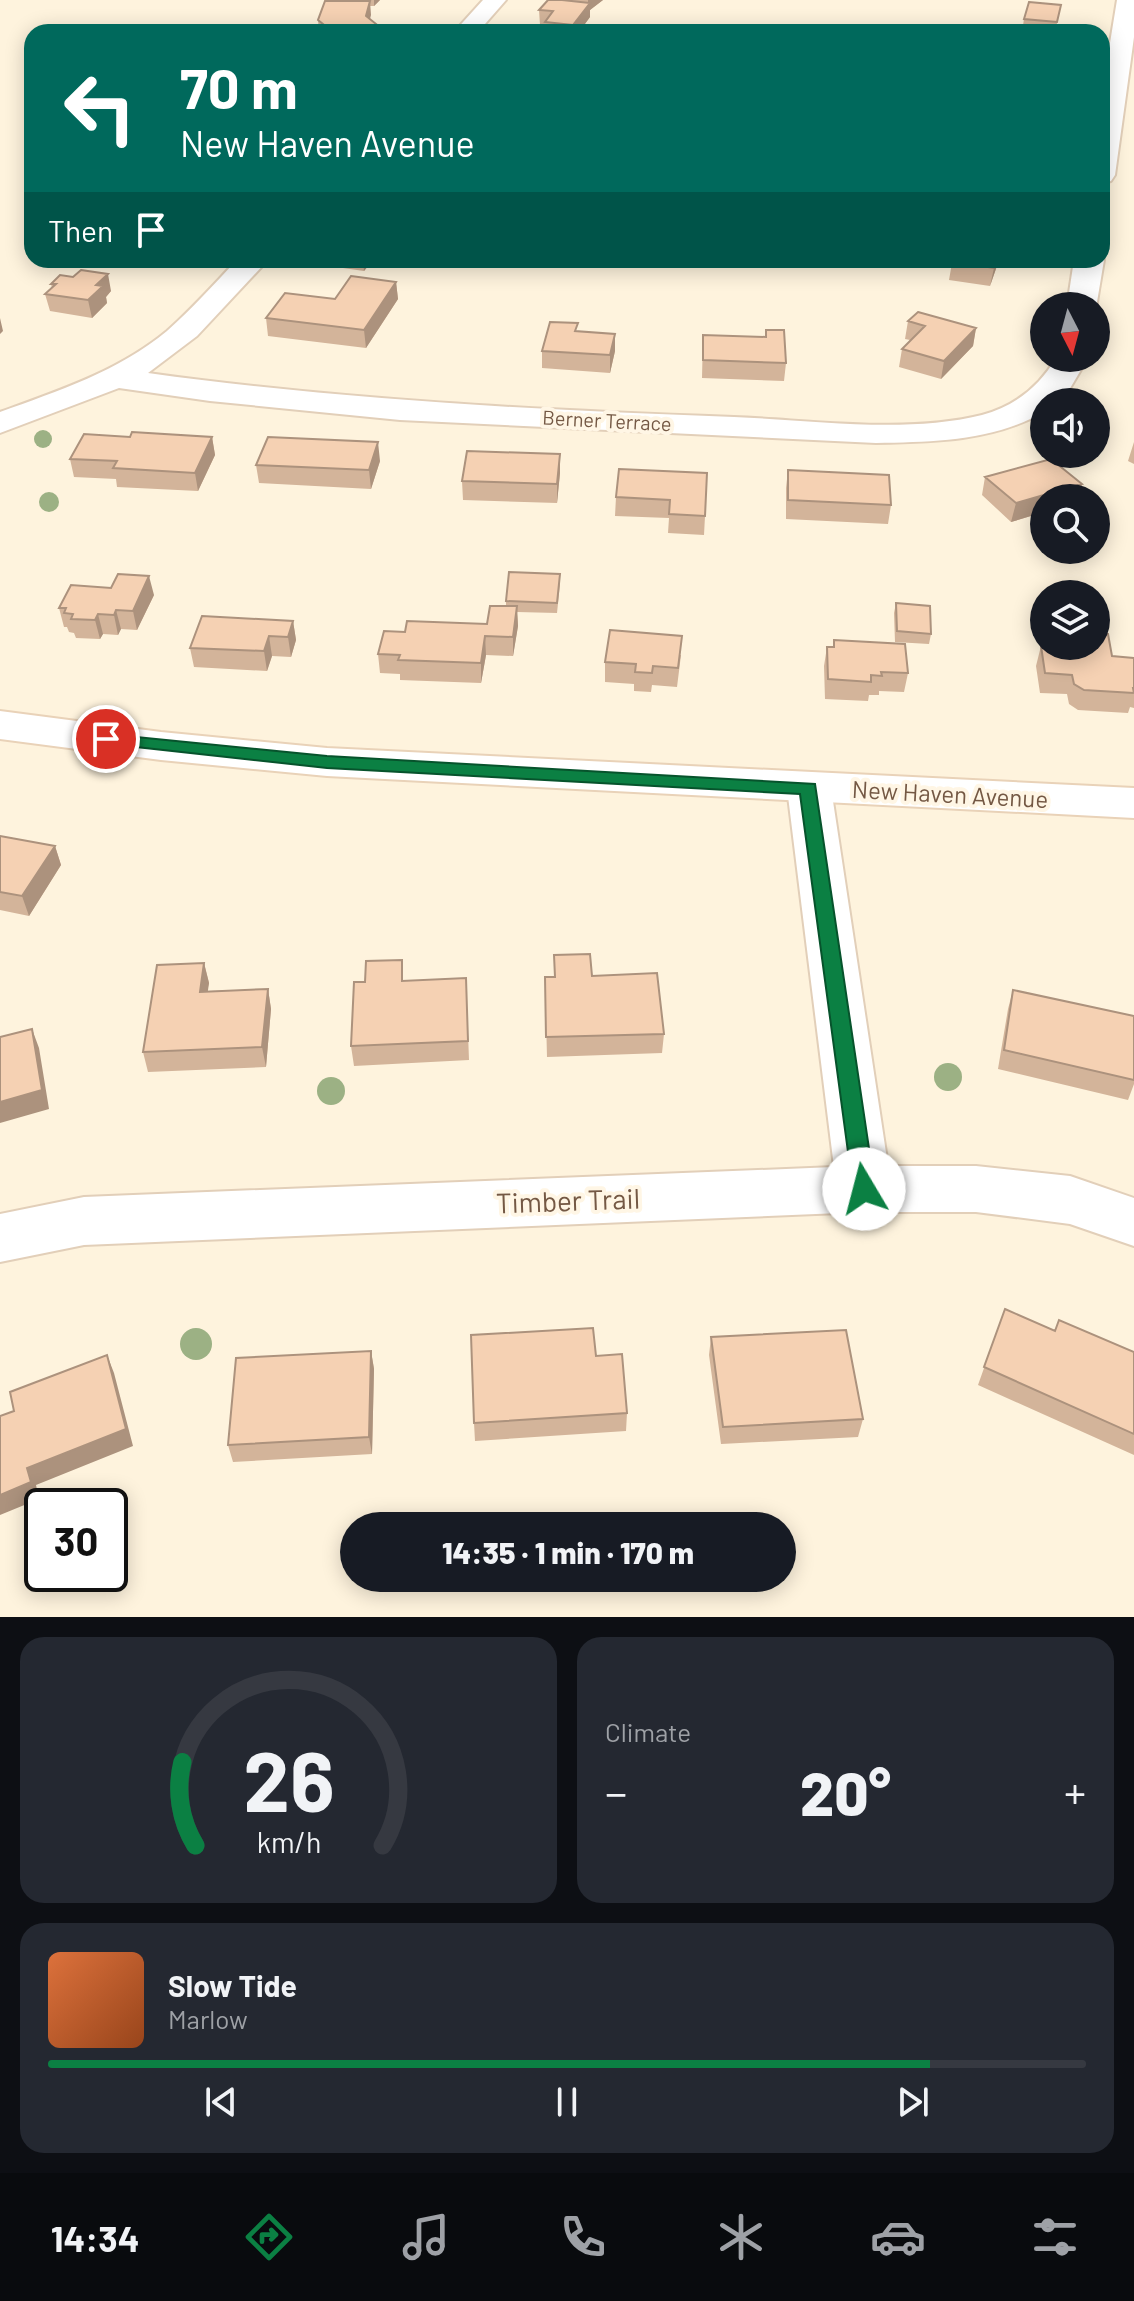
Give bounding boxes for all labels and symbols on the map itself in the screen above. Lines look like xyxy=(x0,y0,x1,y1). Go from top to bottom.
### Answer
north arrow xyxy=(1030,292,1110,372)
street label: Berner Terrace xyxy=(542,405,672,435)
pin xyxy=(72,705,140,773)
street label: New Haven Avenue xyxy=(851,774,1049,813)
position arrow xyxy=(822,1147,906,1231)
street label: Timber Trail xyxy=(495,1180,641,1220)
speed limit sign: 30 xyxy=(24,1488,128,1592)

